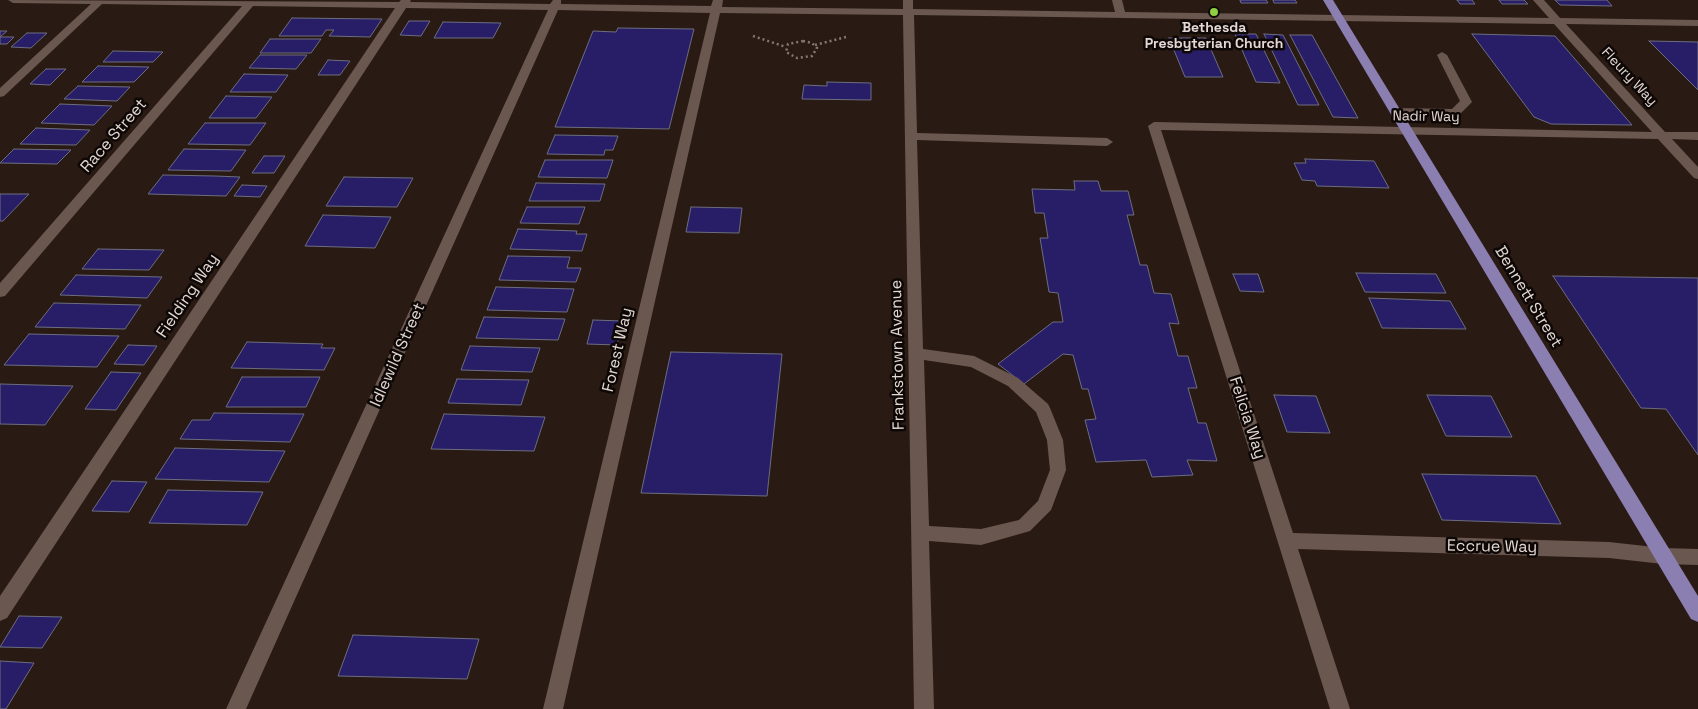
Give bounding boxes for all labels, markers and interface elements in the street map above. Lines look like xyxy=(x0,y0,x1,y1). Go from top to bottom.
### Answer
marker: Bethesda Presbyterian Church xyxy=(1208,6,1220,18)
place label: Bethesda Presbyterian Church xyxy=(1145,20,1283,52)
street label: Fleury Way xyxy=(1598,44,1660,110)
street label: Race Street xyxy=(77,95,151,177)
street label: Nadir Way xyxy=(1392,108,1460,126)
street label: Bennett Street xyxy=(1490,243,1566,351)
street label: Fielding Way xyxy=(153,250,223,342)
street label: Frankstown Avenue xyxy=(887,280,909,430)
street label: Idlewild Street xyxy=(367,300,429,410)
street label: Forest Way xyxy=(599,306,637,394)
street label: Felicia Way xyxy=(1225,374,1269,462)
street label: Eccrue Way xyxy=(1447,537,1537,557)

